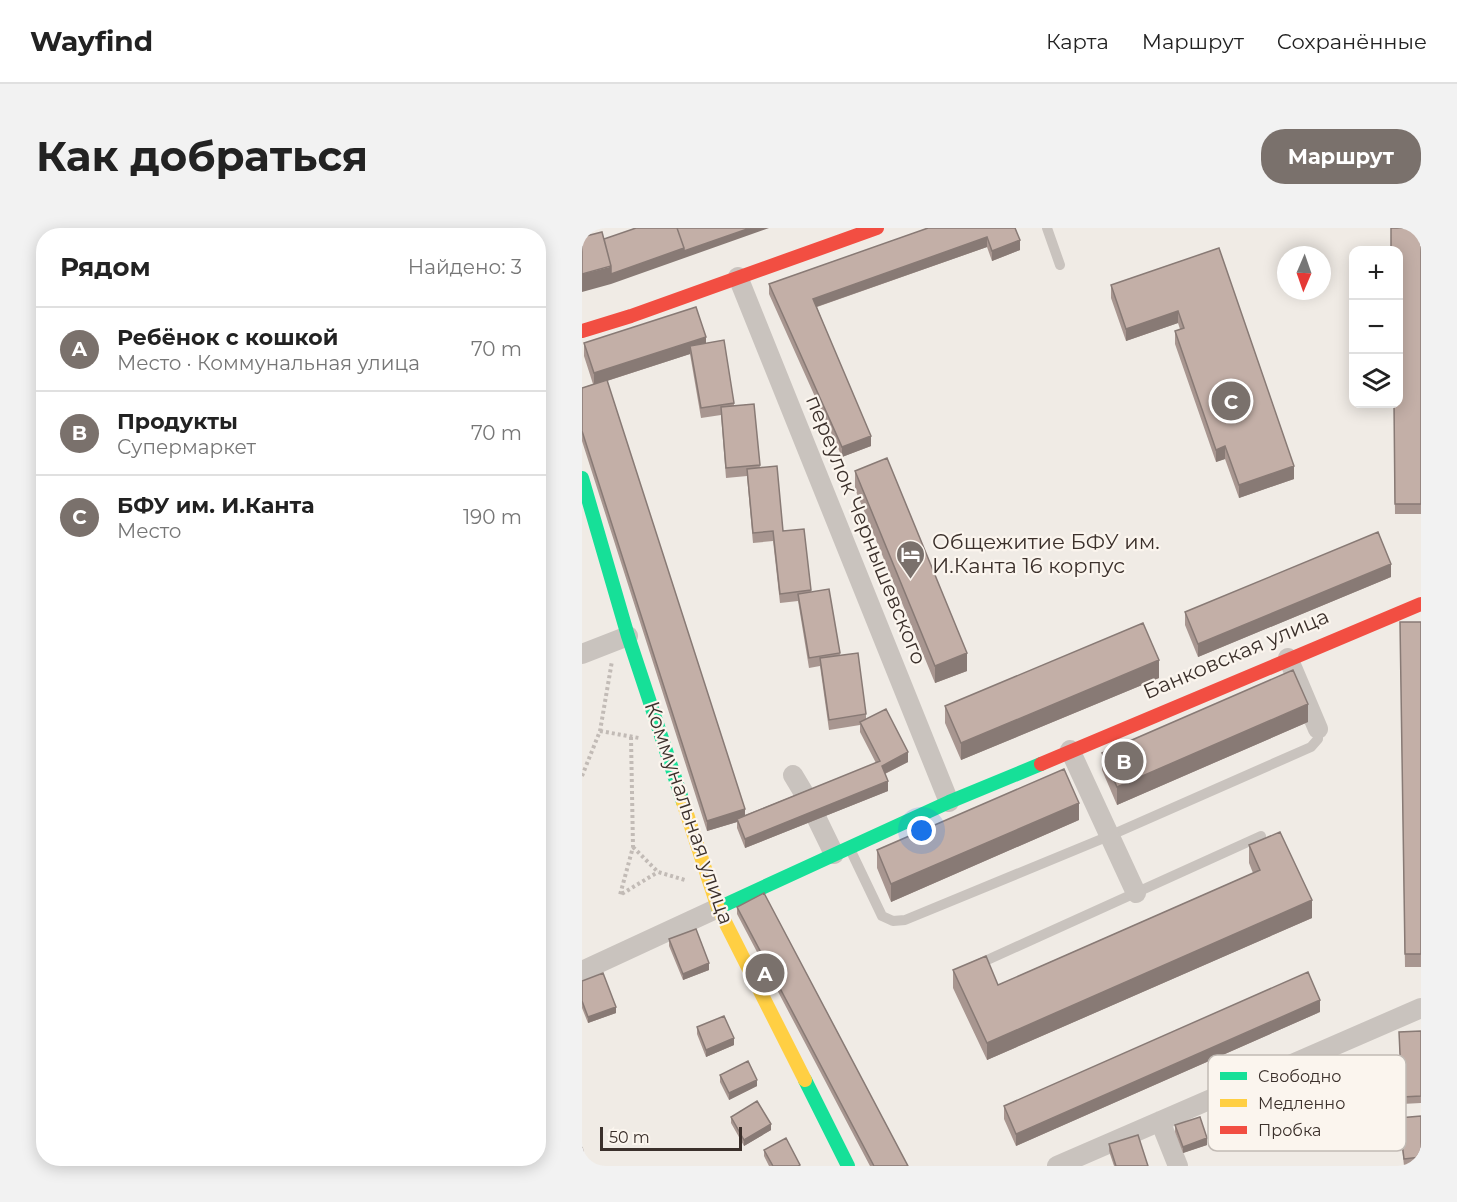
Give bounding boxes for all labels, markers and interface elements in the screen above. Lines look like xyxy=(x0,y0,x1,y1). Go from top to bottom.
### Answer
text: Wayfind xyxy=(30,24,153,58)
text: Карта xyxy=(1046,29,1109,54)
text: Маршрут xyxy=(1142,29,1244,54)
text: Сохранённые xyxy=(1277,29,1427,54)
button: Маршрут xyxy=(1261,129,1421,184)
text: Как добраться xyxy=(36,130,368,182)
north arrow xyxy=(1277,246,1331,300)
map controls xyxy=(1349,246,1403,408)
button: + xyxy=(1349,246,1403,300)
text: Рядом xyxy=(60,251,151,283)
text: Найдено: 3 xyxy=(408,255,522,279)
button: − xyxy=(1349,300,1403,354)
text: Ребёнок с кошкой xyxy=(117,324,338,351)
text: A xyxy=(72,337,87,361)
text: 70 m xyxy=(471,337,522,361)
text: Место · Коммунальная улица xyxy=(117,351,420,375)
button: layers xyxy=(1349,354,1403,408)
pin: C xyxy=(1212,378,1250,423)
street label: переулок Чернышевского xyxy=(801,392,932,668)
text: Продукты xyxy=(117,408,238,435)
text: B xyxy=(72,421,87,445)
text: 70 m xyxy=(471,421,522,445)
text: Супермаркет xyxy=(117,435,256,459)
text: БФУ им. И.Канта xyxy=(117,492,315,519)
text: C xyxy=(72,505,87,529)
text: 190 m xyxy=(463,505,522,529)
text: Место xyxy=(117,519,181,543)
place label: Общежитие БФУ им. И.Канта 16 корпус xyxy=(932,529,1160,578)
hotel icon: Общежитие БФУ им. И.Канта 16 корпус xyxy=(895,538,927,580)
street label: Банковская улица xyxy=(1139,603,1333,704)
street label: Коммунальная улица xyxy=(640,698,739,928)
pin: B xyxy=(1104,738,1144,784)
your location xyxy=(907,816,936,845)
pin: A xyxy=(746,950,784,996)
legend xyxy=(1208,1055,1406,1151)
text: Свободно xyxy=(1258,1067,1341,1086)
text: Медленно xyxy=(1258,1094,1345,1113)
text: Пробка xyxy=(1258,1121,1321,1140)
scale bar xyxy=(600,1124,742,1152)
text: 50 m xyxy=(609,1128,650,1147)

